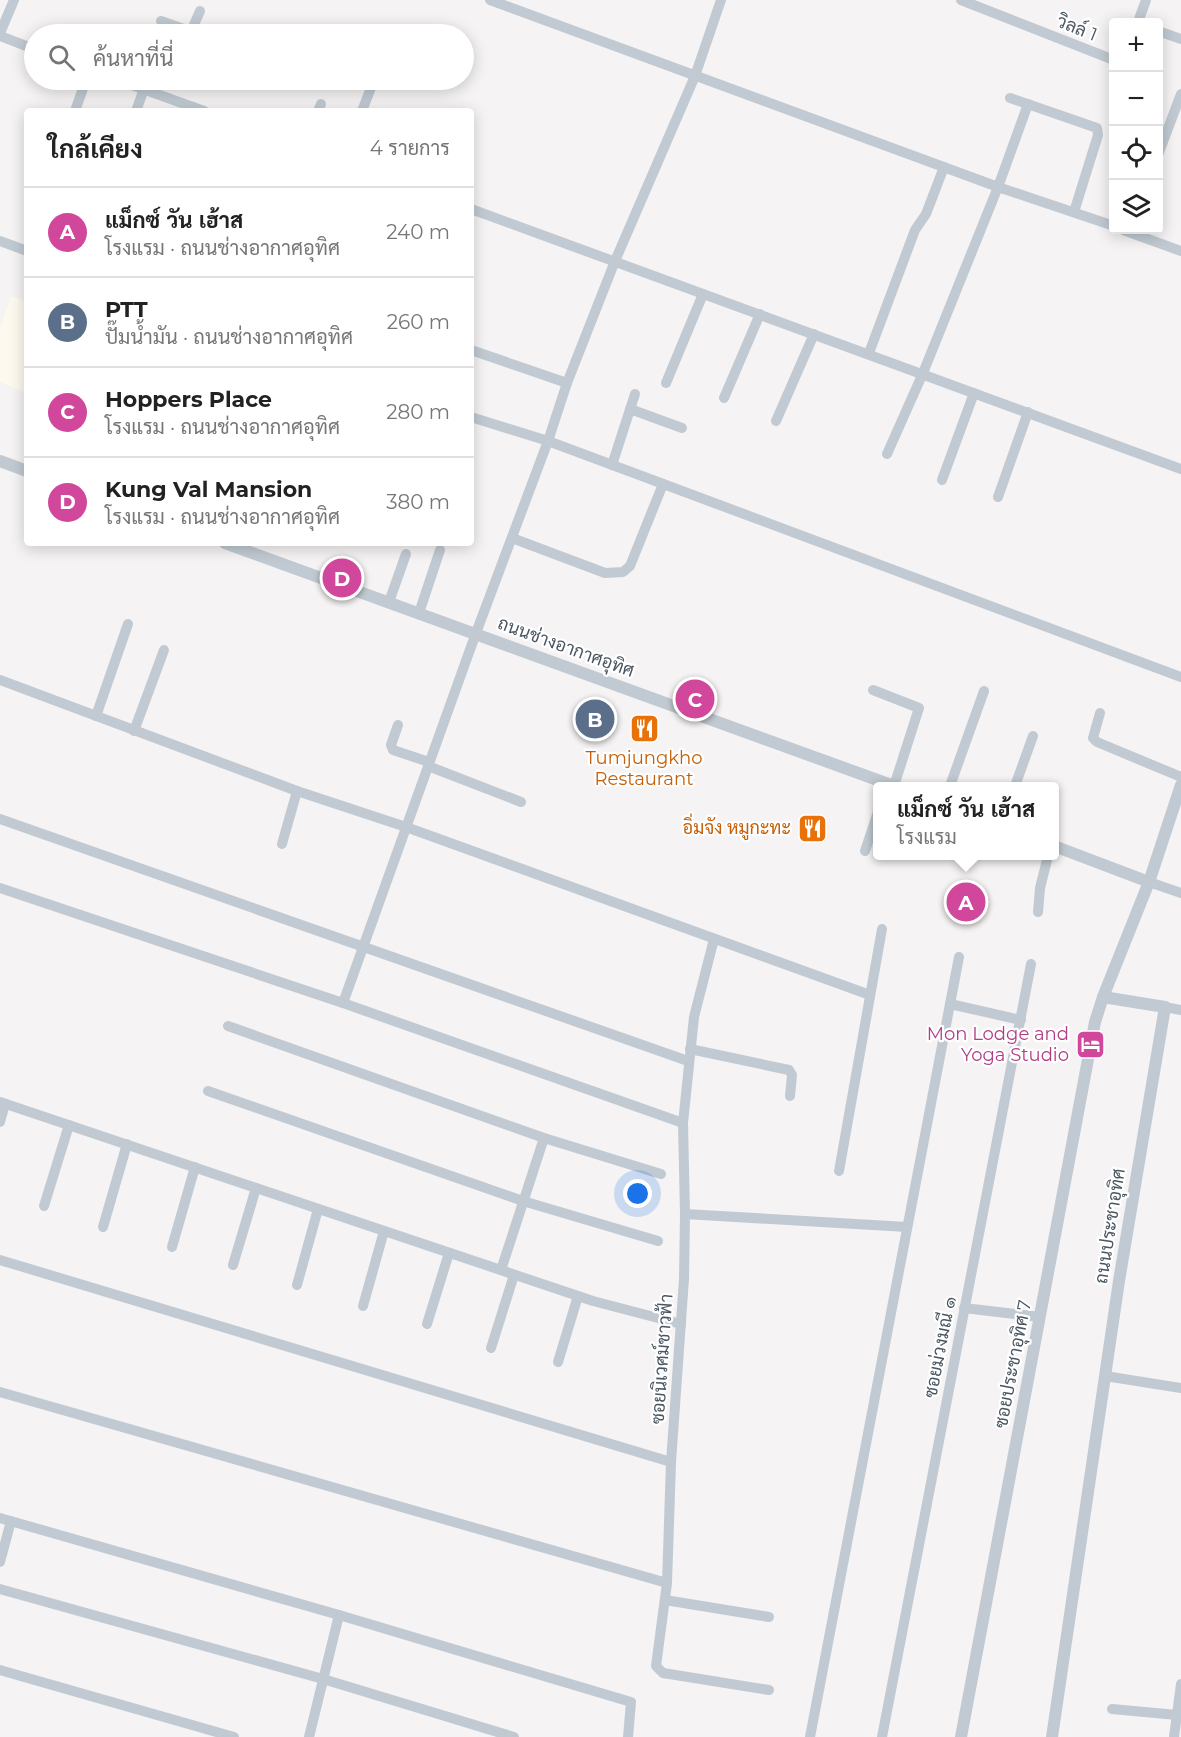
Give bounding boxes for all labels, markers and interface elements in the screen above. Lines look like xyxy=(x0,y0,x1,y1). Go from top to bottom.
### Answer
street label: วิลล์ 1 xyxy=(1053,8,1101,46)
map controls xyxy=(1109,18,1163,234)
button: + xyxy=(1109,18,1163,72)
search box xyxy=(24,24,474,90)
icon: search xyxy=(45,41,78,74)
text: ค้นหาที่นี่ xyxy=(93,45,173,72)
button: − xyxy=(1109,72,1163,126)
button: locate xyxy=(1109,126,1163,180)
text: ใกล้เคียง xyxy=(48,133,143,165)
text: 4 รายการ xyxy=(370,136,450,160)
button: layers xyxy=(1109,180,1163,234)
text: แม็กซ์ วัน เฮ้าส xyxy=(105,207,243,234)
text: A xyxy=(60,220,75,244)
text: 240 m xyxy=(386,220,450,244)
text: โรงแรม · ถนนช่างอากาศอุทิศ xyxy=(105,236,340,260)
text: PTT xyxy=(105,296,148,323)
text: B xyxy=(60,310,75,334)
text: 260 m xyxy=(387,310,450,334)
text: ปั๊มน้ำมัน · ถนนช่างอากาศอุทิศ xyxy=(105,325,353,349)
text: Hoppers Place xyxy=(105,386,272,413)
text: C xyxy=(60,400,75,424)
text: 280 m xyxy=(386,400,450,424)
text: โรงแรม · ถนนช่างอากาศอุทิศ xyxy=(105,415,340,439)
text: Kung Val Mansion xyxy=(105,476,312,503)
text: D xyxy=(59,490,76,514)
text: 380 m xyxy=(386,490,450,514)
text: โรงแรม · ถนนช่างอากาศอุทิศ xyxy=(105,505,340,529)
pin: D xyxy=(322,556,362,600)
street label: ถนนช่างอากาศอุทิศ xyxy=(494,611,638,683)
pin: C xyxy=(676,676,714,722)
pin: B xyxy=(576,696,614,742)
restaurant icon: Tumjungkho Restaurant xyxy=(628,713,660,745)
place label: Tumjungkho Restaurant xyxy=(585,747,703,790)
popup xyxy=(873,782,1059,860)
text: แม็กซ์ วัน เฮ้าส xyxy=(897,796,1035,823)
restaurant icon: อิ่มจัง หมูกะทะ xyxy=(796,812,828,844)
place label: อิ่มจัง หมูกะทะ xyxy=(683,813,791,841)
text: โรงแรม xyxy=(897,825,957,849)
pin: A xyxy=(946,880,986,924)
place label: Mon Lodge and Yoga Studio xyxy=(927,1023,1069,1066)
hotel icon: Mon Lodge and Yoga Studio xyxy=(1074,1028,1106,1060)
street label: ถนนประชาอุทิศ xyxy=(1090,1167,1131,1285)
your location xyxy=(623,1179,652,1208)
street label: ซอยนิเวศม์ชาวฟ้า xyxy=(644,1293,678,1425)
street label: ซอยม่วงมณี ๑ xyxy=(917,1294,961,1400)
street label: ซอยประชาอุทิศ 7 xyxy=(990,1298,1037,1430)

